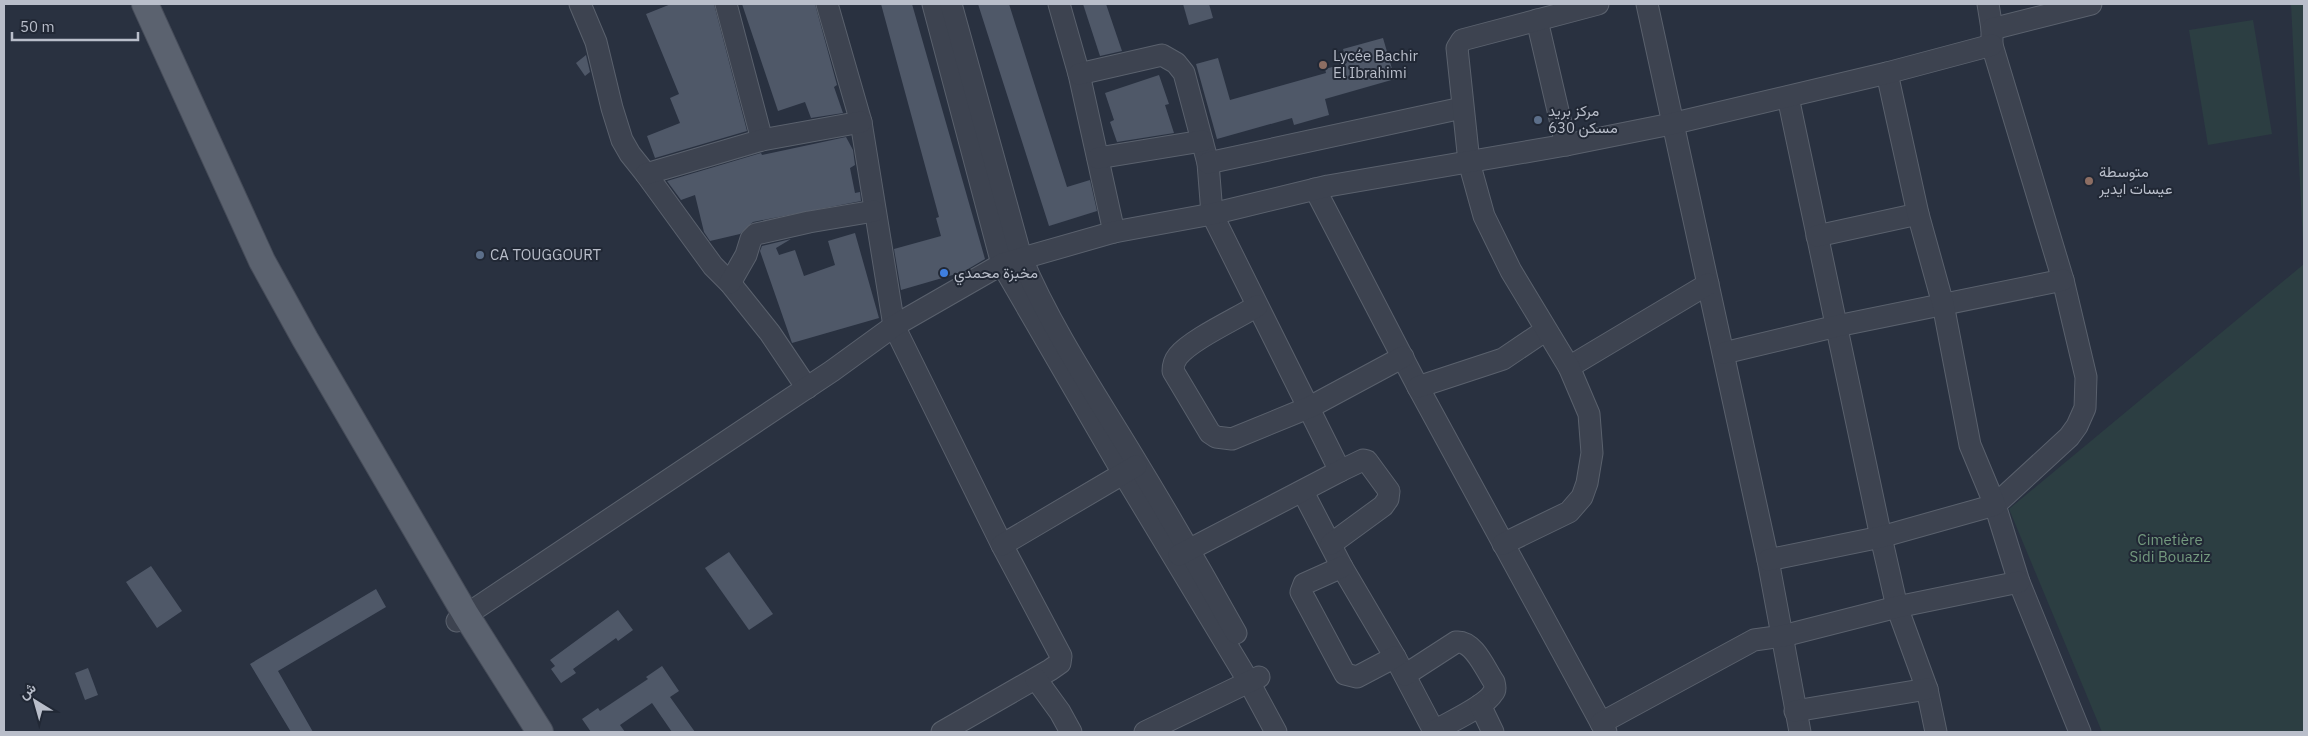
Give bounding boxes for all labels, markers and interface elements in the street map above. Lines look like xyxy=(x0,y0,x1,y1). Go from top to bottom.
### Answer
scale bar xyxy=(12,10,139,42)
text: 50 m xyxy=(20,17,55,36)
place label: Lycée Bachir El Ibrahimi xyxy=(1333,46,1418,82)
marker: Lycée Bachir El Ibrahimi xyxy=(1317,59,1329,71)
place label: مركز بريد 630 مسكن xyxy=(1548,101,1618,138)
marker: مركز بريد 630 مسكن xyxy=(1532,114,1544,126)
place label: متوسطة عيسات ايدير xyxy=(2098,162,2173,198)
marker: متوسطة عيسات ايدير xyxy=(2083,175,2095,187)
place label: CA TOUGGOURT xyxy=(490,245,601,264)
marker: CA TOUGGOURT xyxy=(474,249,486,261)
place label: مخبزة محمدي xyxy=(954,263,1038,286)
marker: مخبزة محمدي xyxy=(938,267,950,279)
park label: Cimetière Sidi Bouaziz xyxy=(2130,530,2210,566)
north arrow xyxy=(10,676,60,726)
text: ش xyxy=(15,678,39,703)

